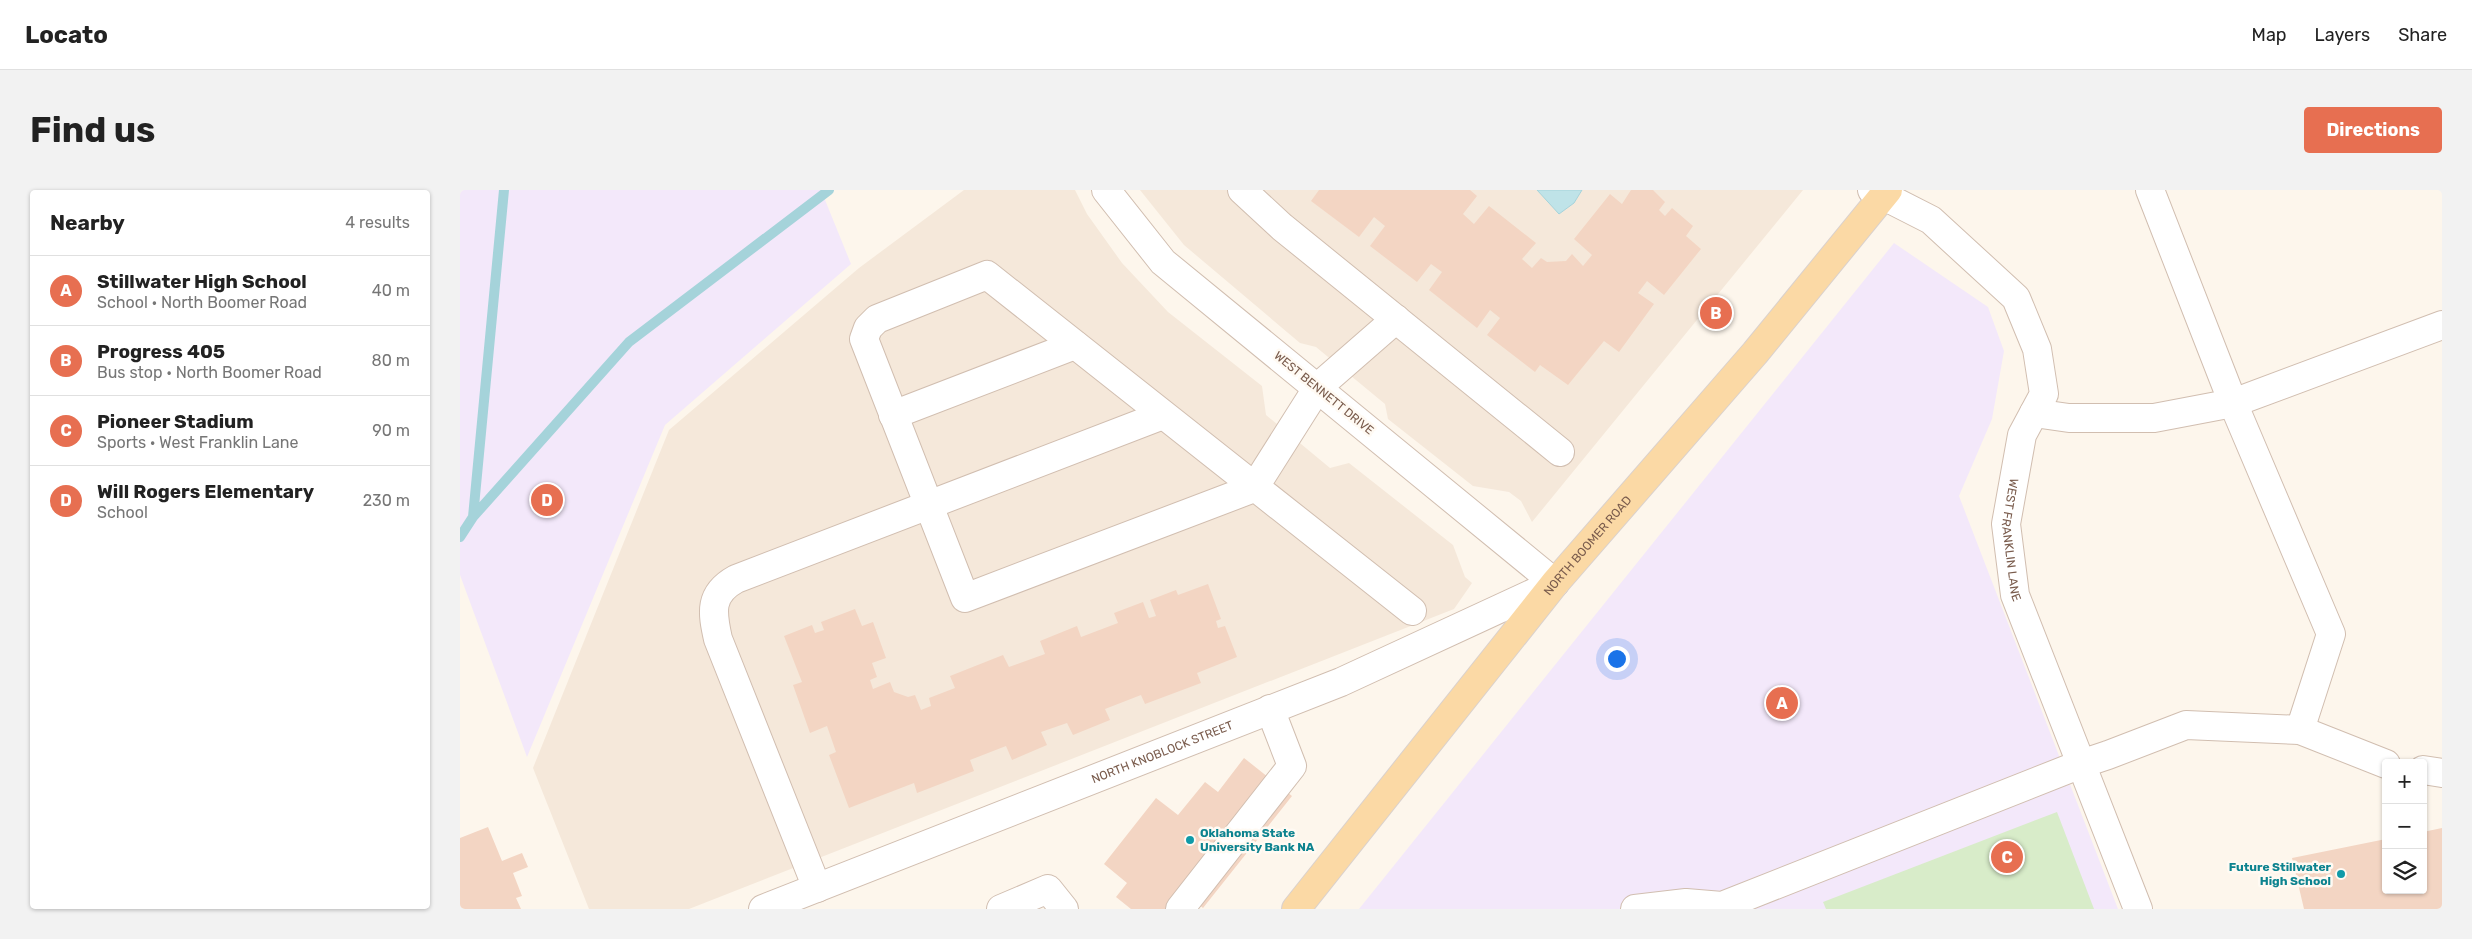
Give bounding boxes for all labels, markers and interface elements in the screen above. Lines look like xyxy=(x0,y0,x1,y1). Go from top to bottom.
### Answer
text: Locato xyxy=(25,21,108,49)
text: Map xyxy=(2252,24,2287,46)
text: Layers xyxy=(2315,24,2370,46)
text: Share xyxy=(2398,24,2447,46)
button: Directions xyxy=(2304,107,2442,153)
text: Find us xyxy=(30,109,155,151)
text: Nearby xyxy=(50,210,125,235)
text: 4 results xyxy=(345,213,410,232)
text: Stillwater High School xyxy=(97,270,307,293)
text: A xyxy=(60,281,72,300)
text: 40 m xyxy=(372,281,410,300)
text: School · North Boomer Road xyxy=(97,293,307,312)
pin: B xyxy=(1700,294,1732,332)
text: Progress 405 xyxy=(97,340,225,363)
street label: WEST BENNETT DRIVE xyxy=(1271,348,1377,438)
text: B xyxy=(60,351,72,370)
text: 80 m xyxy=(372,351,410,370)
text: Bus stop · North Boomer Road xyxy=(97,363,322,382)
text: Pioneer Stadium xyxy=(97,410,254,433)
text: C xyxy=(60,421,72,440)
text: 90 m xyxy=(372,421,410,440)
text: Sports · West Franklin Lane xyxy=(97,433,299,452)
street label: WEST FRANKLIN LANE xyxy=(1999,477,2024,603)
text: Will Rogers Elementary xyxy=(97,480,314,503)
pin: D xyxy=(531,481,563,519)
text: D xyxy=(60,491,72,510)
text: 230 m xyxy=(363,491,410,510)
street label: NORTH BOOMER ROAD xyxy=(1541,493,1634,598)
text: School xyxy=(97,503,148,522)
your location xyxy=(1604,646,1630,672)
pin: A xyxy=(1766,684,1798,722)
street label: NORTH KNOBLOCK STREET xyxy=(1089,718,1235,786)
map controls xyxy=(2382,759,2427,894)
button: + xyxy=(2382,759,2427,804)
button: − xyxy=(2382,804,2427,849)
place label: Oklahoma State University Bank NA xyxy=(1200,826,1315,854)
marker: Oklahoma State University Bank NA xyxy=(1184,834,1196,846)
pin: C xyxy=(1991,838,2023,876)
button: layers xyxy=(2382,849,2427,894)
place label: Future Stillwater High School xyxy=(2229,860,2332,888)
marker: Future Stillwater High School xyxy=(2335,868,2347,880)

